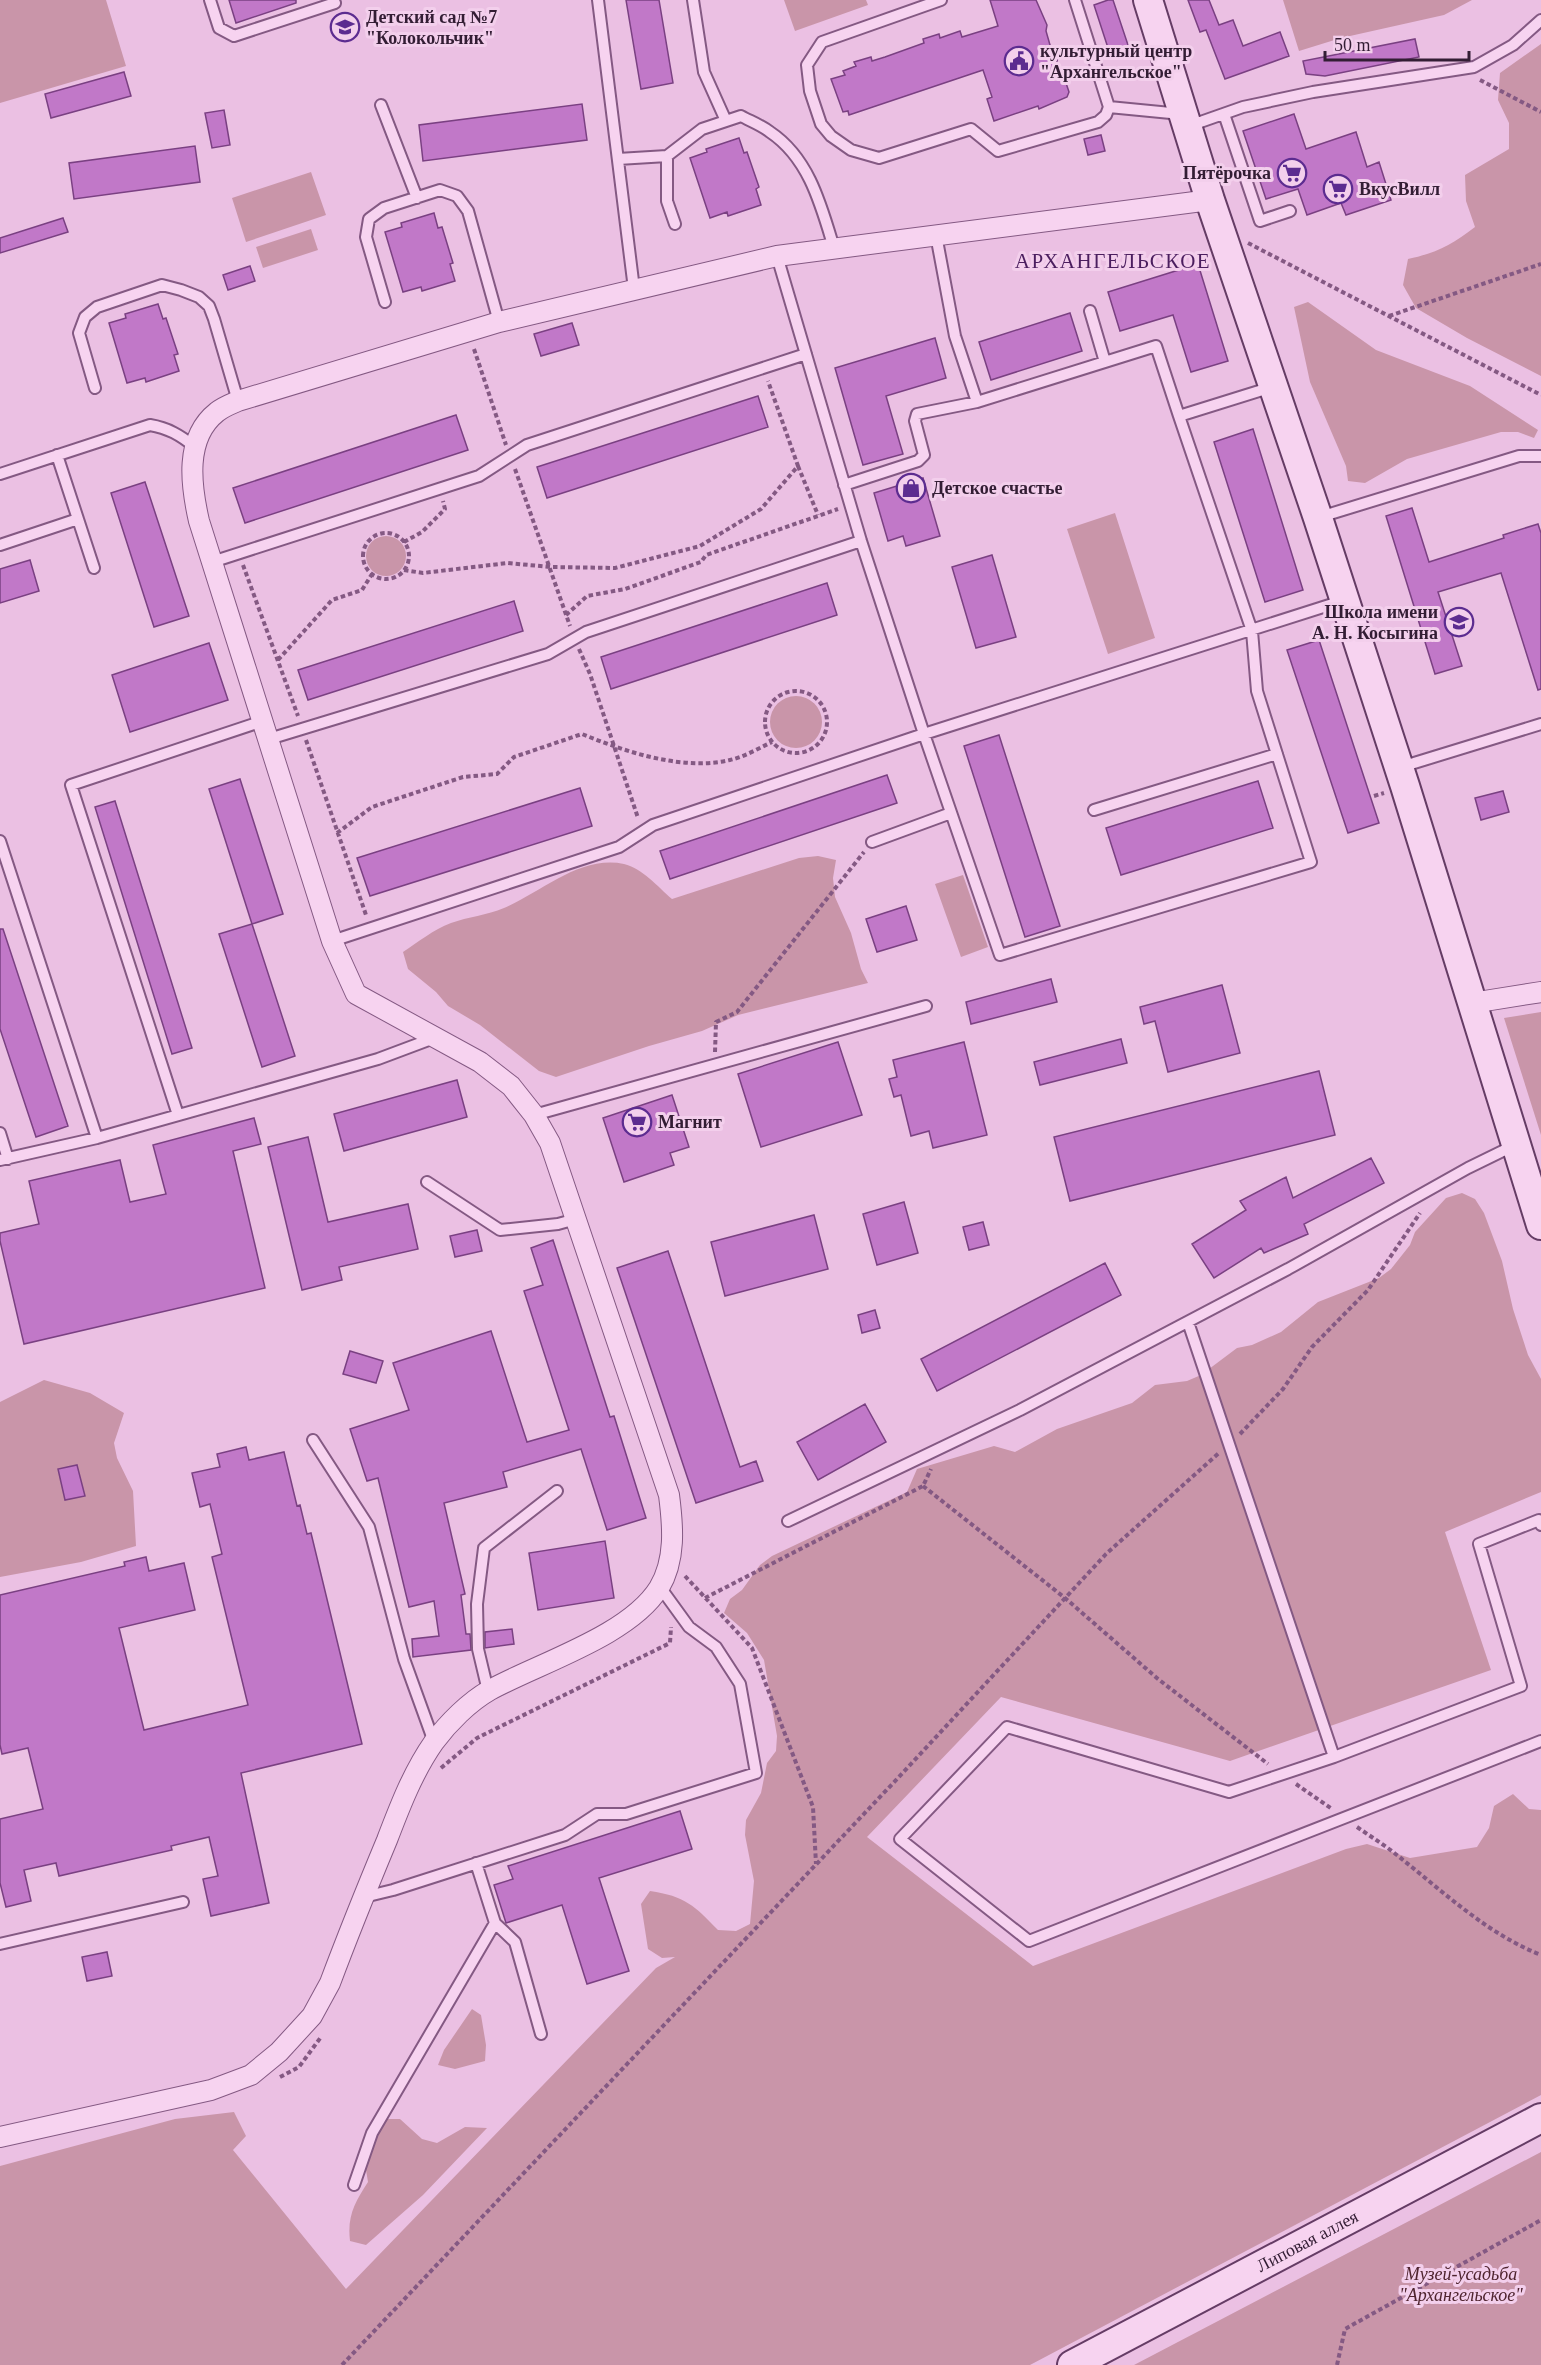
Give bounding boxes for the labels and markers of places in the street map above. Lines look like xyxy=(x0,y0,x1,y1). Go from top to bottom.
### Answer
place label: Детский сад №7 "Колокольчик" xyxy=(366,7,497,48)
school or university icon: Детский сад №7 "Колокольчик" xyxy=(329,11,361,43)
place label: культурный центр "Архангельское" xyxy=(1040,41,1192,82)
public building icon: культурный центр "Архангельское" xyxy=(1003,45,1035,77)
supermarket icon: Пятёрочка xyxy=(1276,157,1308,189)
place label: Пятёрочка xyxy=(1183,163,1271,183)
supermarket icon: ВкусВилл xyxy=(1322,173,1354,205)
place label: ВкусВилл xyxy=(1359,179,1440,199)
shop icon: Детское счастье xyxy=(895,472,927,504)
place label: Детское счастье xyxy=(932,478,1062,498)
place label: Школа имени А. Н. Косыгина xyxy=(1312,602,1438,643)
school or university icon: Школа имени А. Н. Косыгина xyxy=(1443,606,1475,638)
supermarket icon: Магнит xyxy=(621,1106,653,1138)
place label: Магнит xyxy=(658,1112,722,1132)

